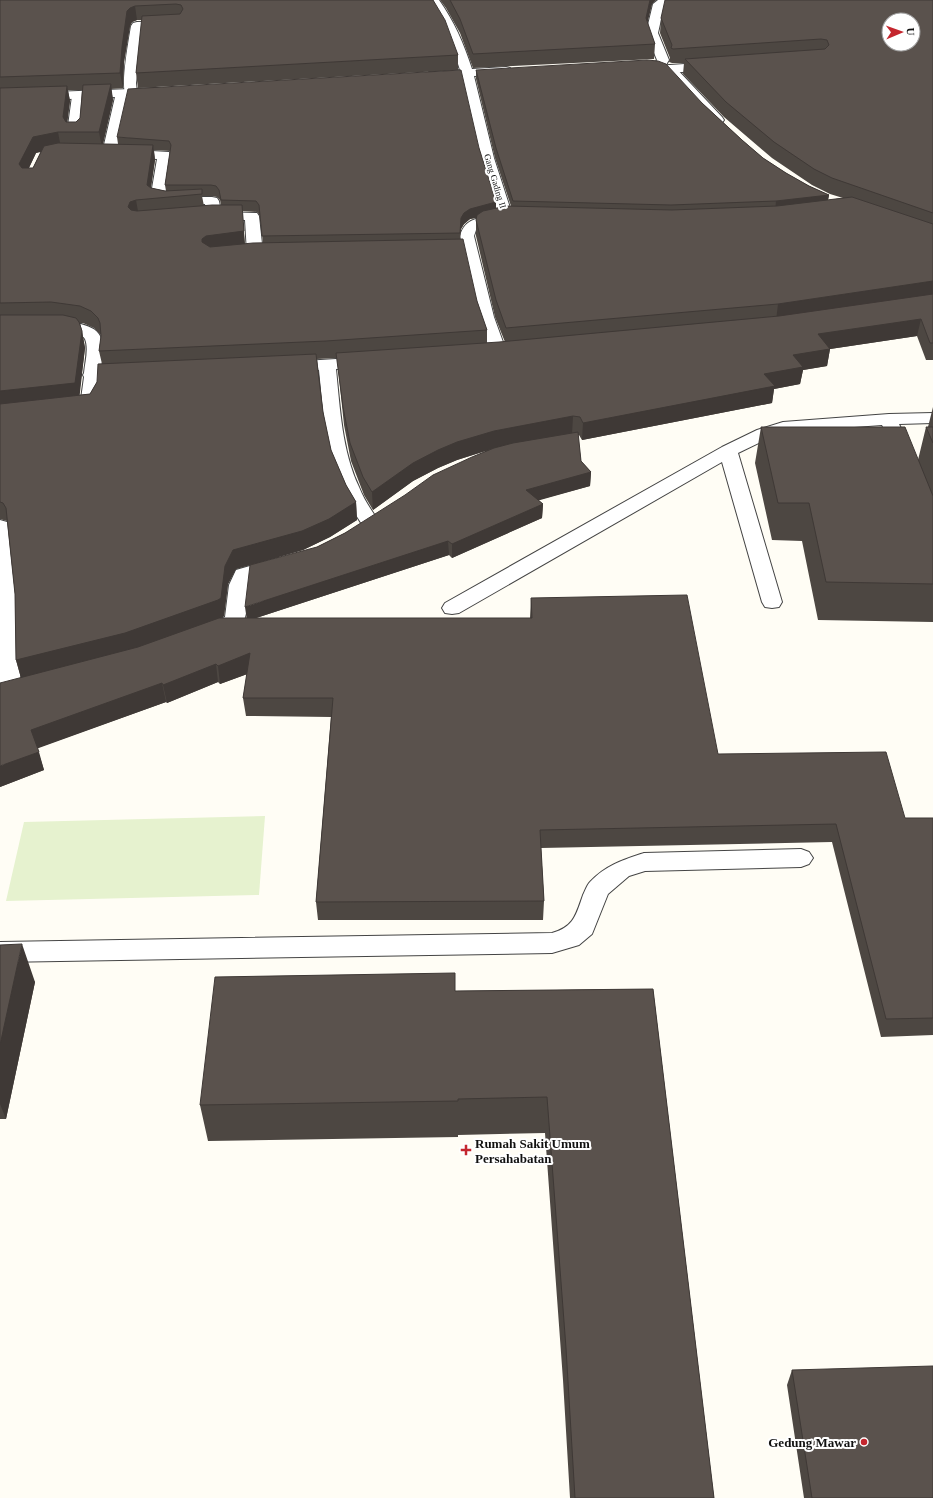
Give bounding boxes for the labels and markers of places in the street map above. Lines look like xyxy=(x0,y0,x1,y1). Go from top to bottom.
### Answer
place label: Rumah Sakit Umum Persahabatan xyxy=(475,1136,590,1166)
marker: Rumah Sakit Umum Persahabatan xyxy=(460,1144,472,1156)
place label: Gedung Mawar xyxy=(768,1435,856,1450)
marker: Gedung Mawar xyxy=(859,1437,869,1447)

